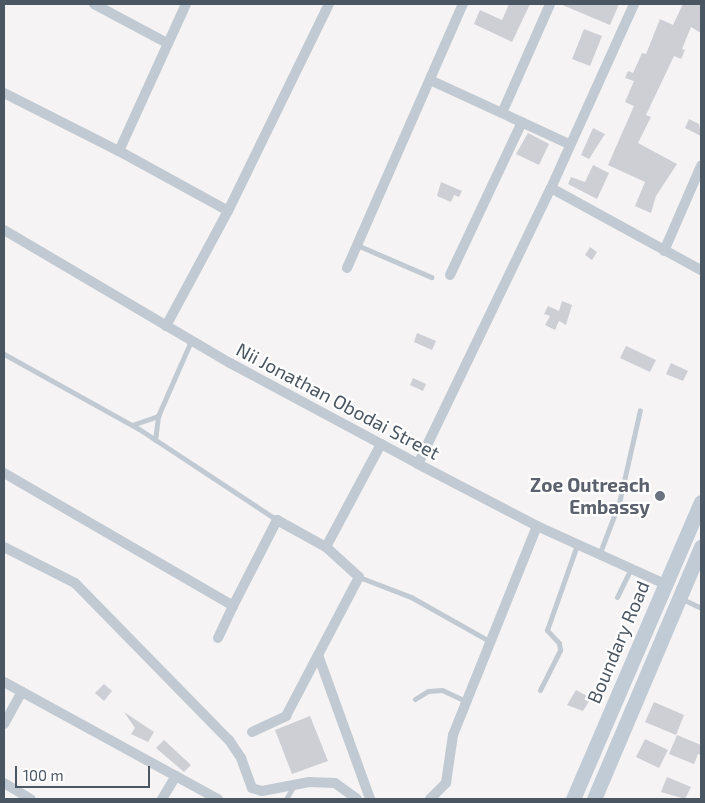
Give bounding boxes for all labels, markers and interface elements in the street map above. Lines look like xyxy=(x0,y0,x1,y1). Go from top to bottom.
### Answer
street label: Nii Jonathan Obodai Street xyxy=(232,338,444,464)
place label: Zoe Outreach Embassy xyxy=(530,474,650,518)
marker: Zoe Outreach Embassy xyxy=(654,490,666,502)
street label: Boundary Road xyxy=(582,577,654,707)
scale bar xyxy=(18,756,152,788)
text: 100 m xyxy=(23,766,64,784)

